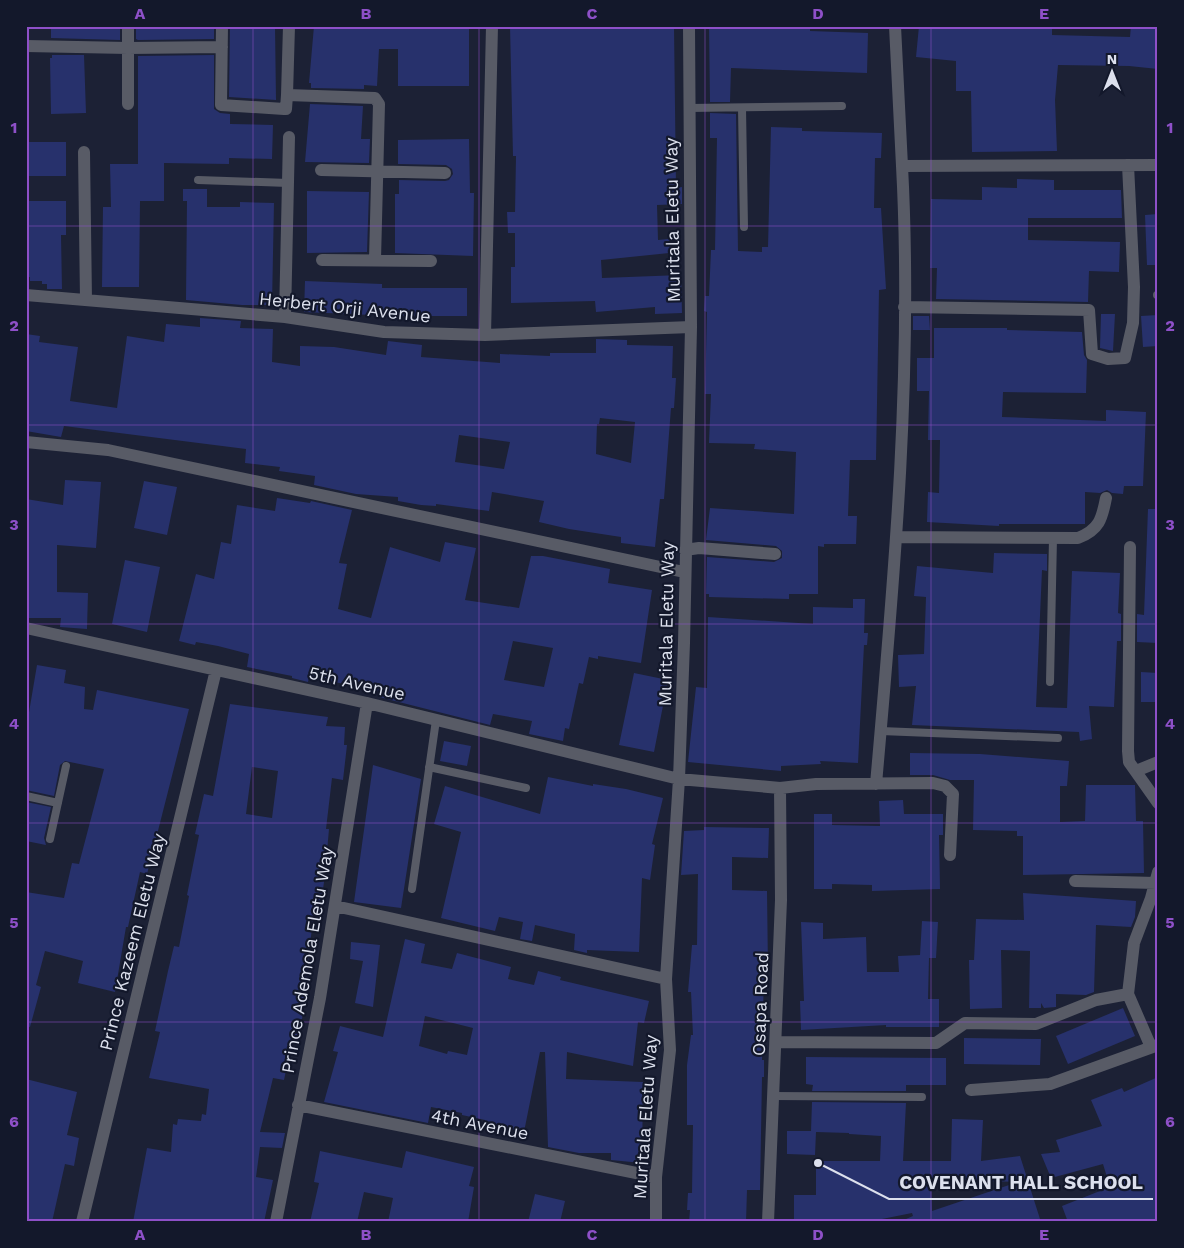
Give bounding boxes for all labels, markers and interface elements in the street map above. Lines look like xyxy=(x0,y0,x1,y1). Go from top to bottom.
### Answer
text: A xyxy=(135,4,146,23)
text: B xyxy=(361,4,372,23)
text: C xyxy=(587,4,598,23)
text: D xyxy=(812,4,824,23)
text: E xyxy=(1039,4,1049,23)
north arrow xyxy=(1086,48,1136,98)
text: N xyxy=(1107,51,1117,67)
text: 1 xyxy=(11,118,17,137)
text: 1 xyxy=(1167,118,1173,137)
street label: Muritala Eletu Way xyxy=(660,137,684,302)
street label: Herbert Orji Avenue xyxy=(258,288,432,326)
text: 2 xyxy=(9,316,19,335)
text: 2 xyxy=(1165,316,1175,335)
text: 3 xyxy=(9,515,19,534)
text: 3 xyxy=(1165,515,1175,534)
street label: Muritala Eletu Way xyxy=(654,541,678,706)
street label: 5th Avenue xyxy=(307,662,407,704)
text: 4 xyxy=(9,714,19,733)
text: 4 xyxy=(1165,714,1175,733)
street label: Prince Kazeem Eletu Way xyxy=(95,831,169,1053)
street label: Prince Ademola Eletu Way xyxy=(277,844,337,1075)
text: 5 xyxy=(9,913,19,932)
text: 5 xyxy=(1165,913,1175,932)
street label: Osapa Road xyxy=(748,952,772,1056)
street label: Muritala Eletu Way xyxy=(629,1033,661,1200)
street label: 4th Avenue xyxy=(430,1104,530,1144)
text: 6 xyxy=(9,1112,19,1131)
text: 6 xyxy=(1165,1112,1175,1131)
callout: COVENANT HALL SCHOOL xyxy=(889,1165,1153,1199)
text: COVENANT HALL SCHOOL xyxy=(899,1171,1143,1194)
text: A xyxy=(135,1225,146,1244)
text: B xyxy=(361,1225,372,1244)
text: C xyxy=(587,1225,598,1244)
text: D xyxy=(812,1225,824,1244)
text: E xyxy=(1039,1225,1049,1244)

